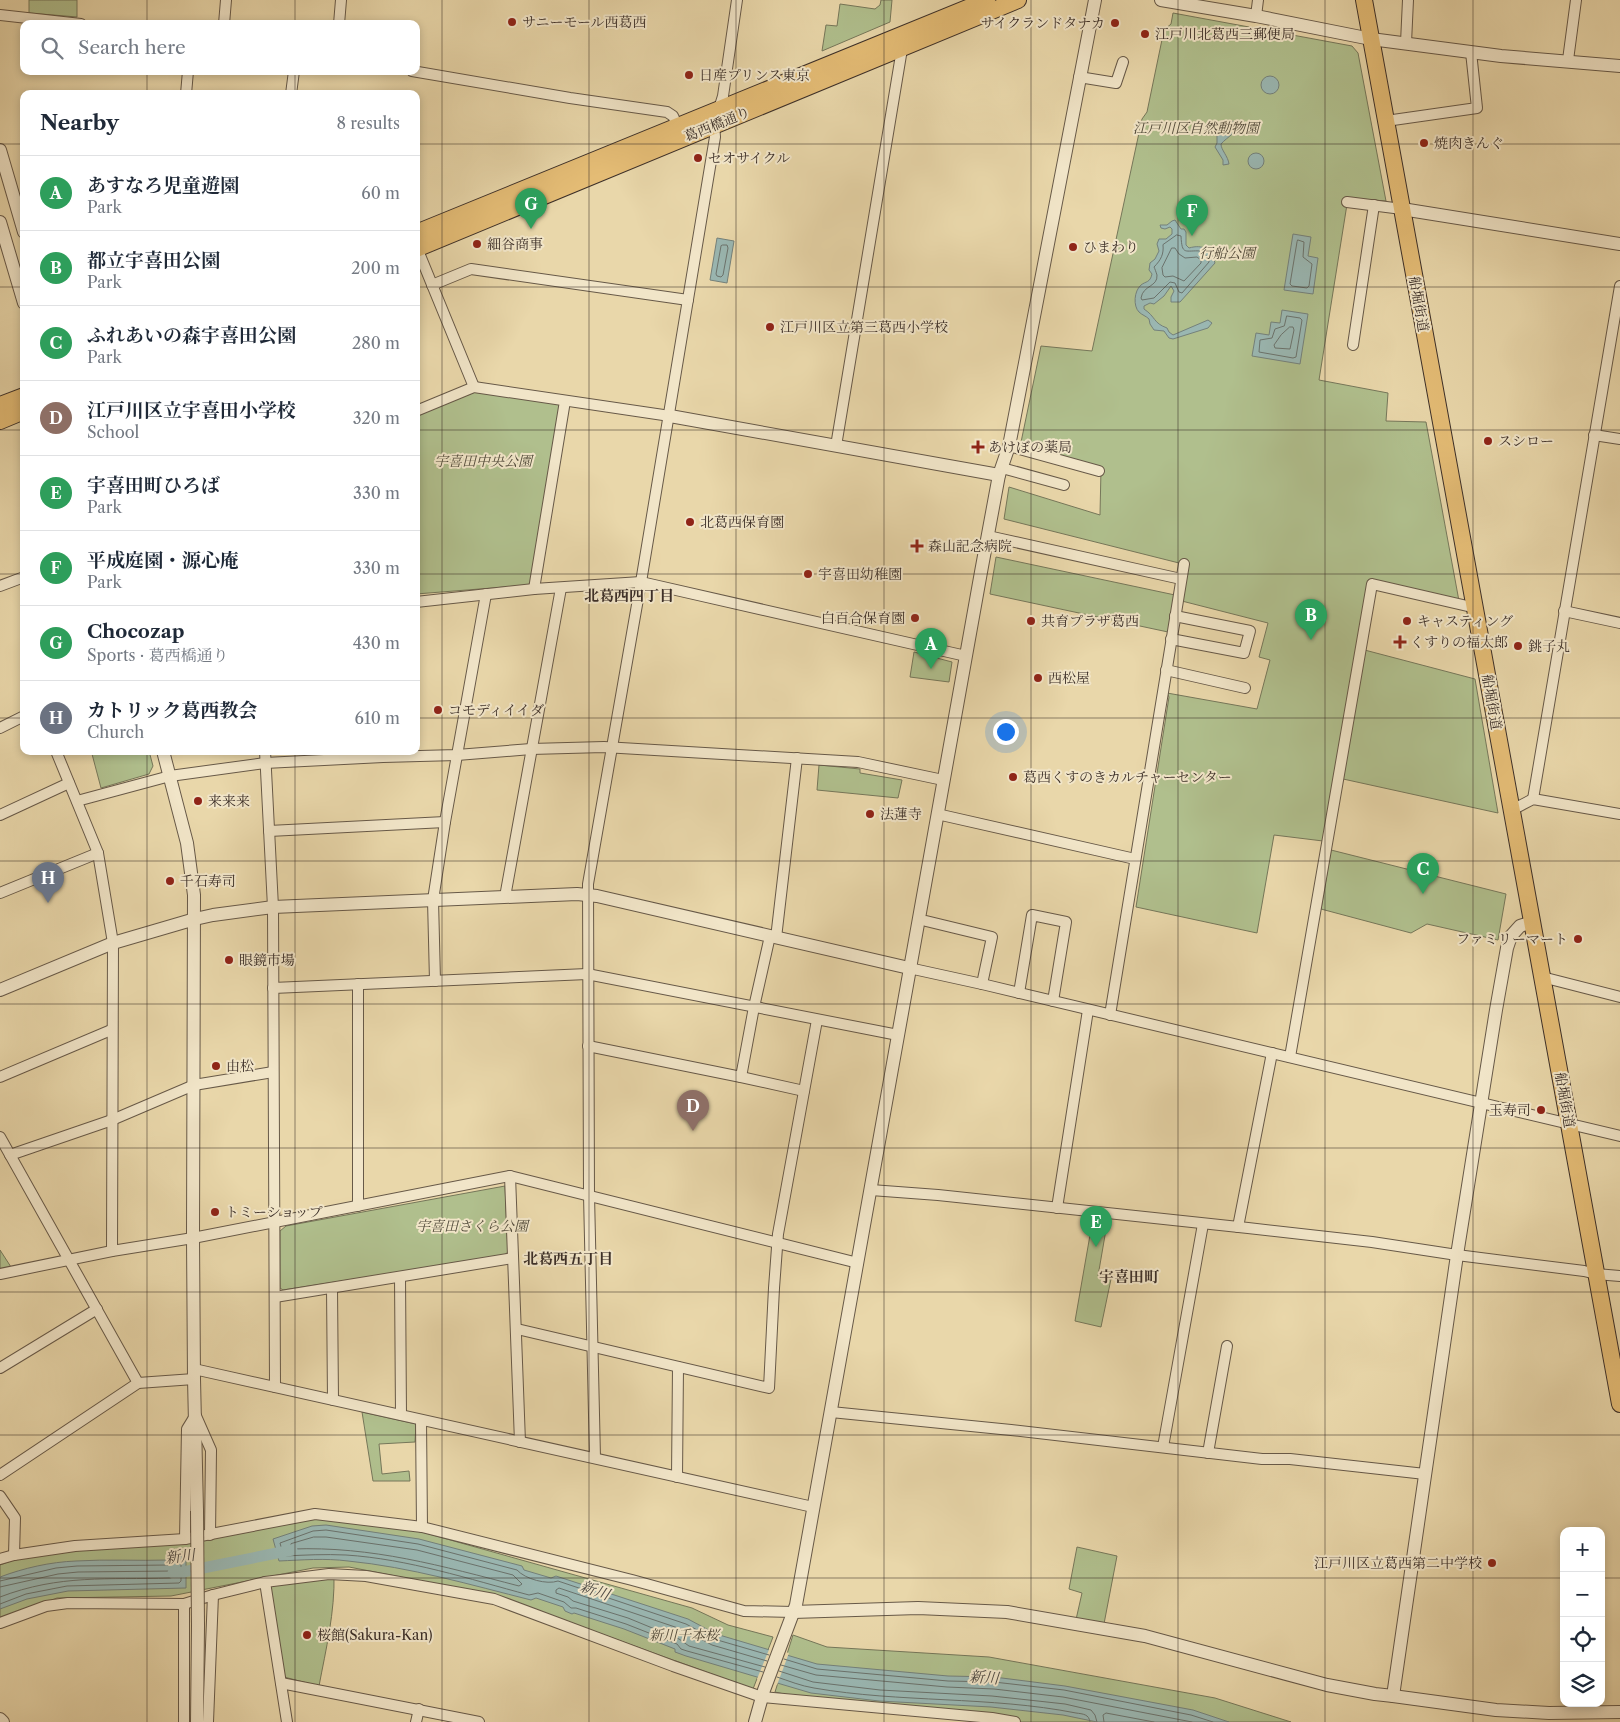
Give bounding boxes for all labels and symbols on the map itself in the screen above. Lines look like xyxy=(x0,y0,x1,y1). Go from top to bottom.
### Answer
place label: サニーモール西葛西 xyxy=(522,13,647,31)
place label: サイクランドタナカ xyxy=(981,14,1105,32)
marker: サニーモール西葛西 xyxy=(506,16,518,28)
marker: サイクランドタナカ xyxy=(1109,17,1121,29)
place label: 江戸川北葛西三郵便局 xyxy=(1155,25,1295,43)
marker: 江戸川北葛西三郵便局 xyxy=(1139,28,1151,40)
place label: 日産プリンス東京 xyxy=(699,66,810,84)
marker: 日産プリンス東京 xyxy=(683,69,695,81)
street label: 葛西橋通り xyxy=(681,103,753,145)
park label: 江戸川区自然動物園 xyxy=(1133,119,1261,137)
place label: 焼肉きんぐ xyxy=(1434,134,1504,152)
marker: 焼肉きんぐ xyxy=(1418,137,1430,149)
place label: セオサイクル xyxy=(708,149,790,167)
marker: セオサイクル xyxy=(692,152,704,164)
pin: G xyxy=(515,188,547,229)
pin: F xyxy=(1176,195,1208,236)
place label: 細谷商事 xyxy=(487,235,543,253)
marker: 細谷商事 xyxy=(471,238,483,250)
place label: ひまわり xyxy=(1083,238,1139,256)
marker: ひまわり xyxy=(1067,241,1079,253)
park label: 行船公園 xyxy=(1199,244,1257,262)
street label: 船堀街道 xyxy=(1405,275,1433,333)
place label: 江戸川区立第三葛西小学校 xyxy=(780,318,948,336)
marker: 江戸川区立第三葛西小学校 xyxy=(764,321,776,333)
place label: スシロー xyxy=(1498,432,1554,450)
marker: スシロー xyxy=(1482,435,1494,447)
place label: あけぼの薬局 xyxy=(988,438,1072,456)
marker: あけぼの薬局 xyxy=(972,441,984,453)
park label: 宇喜田中央公園 xyxy=(434,452,534,470)
place label: 北葛西保育園 xyxy=(700,513,784,531)
marker: 北葛西保育園 xyxy=(684,516,696,528)
place label: 森山記念病院 xyxy=(928,537,1012,555)
marker: 森山記念病院 xyxy=(910,539,924,553)
place label: 宇喜田幼稚園 xyxy=(818,565,902,583)
marker: 宇喜田幼稚園 xyxy=(802,568,814,580)
district label: 北葛西四丁目 xyxy=(584,586,674,605)
pin: B xyxy=(1295,599,1327,640)
place label: 白百合保育園 xyxy=(821,609,905,627)
marker: 白百合保育園 xyxy=(909,612,921,624)
place label: 共育プラザ葛西 xyxy=(1041,612,1139,630)
place label: キャスティング xyxy=(1417,612,1513,630)
marker: 共育プラザ葛西 xyxy=(1025,615,1037,627)
marker: キャスティング xyxy=(1401,615,1413,627)
pin: A xyxy=(915,628,947,669)
place label: くすりの福太郎 xyxy=(1410,633,1508,651)
marker: くすりの福太郎 xyxy=(1394,636,1406,648)
place label: 銚子丸 xyxy=(1528,637,1570,655)
marker: 銚子丸 xyxy=(1512,640,1524,652)
place label: 西松屋 xyxy=(1048,669,1090,687)
marker: 西松屋 xyxy=(1032,672,1044,684)
street label: 船堀街道 xyxy=(1478,673,1506,731)
place label: コモディイイダ xyxy=(448,701,544,719)
marker: コモディイイダ xyxy=(432,704,444,716)
your location xyxy=(993,719,1019,745)
place label: 葛西くすのきカルチャーセンター xyxy=(1023,768,1232,786)
marker: 葛西くすのきカルチャーセンター xyxy=(1007,771,1019,783)
place label: 来来来 xyxy=(208,792,250,810)
marker: 来来来 xyxy=(192,795,204,807)
place label: 法蓮寺 xyxy=(880,805,922,823)
marker: 法蓮寺 xyxy=(864,808,876,820)
pin: C xyxy=(1407,853,1439,894)
pin: H xyxy=(32,862,64,903)
place label: 千石寿司 xyxy=(180,872,236,890)
marker: 千石寿司 xyxy=(164,875,176,887)
place label: ファミリーマート xyxy=(1456,930,1568,948)
marker: ファミリーマート xyxy=(1572,933,1584,945)
place label: 眼鏡市場 xyxy=(239,951,295,969)
marker: 眼鏡市場 xyxy=(223,954,235,966)
place label: 由松 xyxy=(226,1057,254,1075)
marker: 由松 xyxy=(210,1060,222,1072)
street label: 船堀街道 xyxy=(1551,1071,1579,1129)
pin: D xyxy=(677,1090,709,1131)
place label: 玉寿司 xyxy=(1489,1101,1531,1119)
marker: 玉寿司 xyxy=(1535,1104,1547,1116)
place label: トミーショップ xyxy=(225,1203,322,1221)
marker: トミーショップ xyxy=(209,1206,221,1218)
pin: E xyxy=(1080,1206,1112,1247)
park label: 宇喜田さくら公園 xyxy=(416,1217,530,1235)
district label: 北葛西五丁目 xyxy=(523,1249,613,1268)
district label: 宇喜田町 xyxy=(1099,1267,1159,1286)
water label: 新川 xyxy=(164,1544,198,1567)
place label: 江戸川区立葛西第二中学校 xyxy=(1314,1554,1482,1572)
marker: 江戸川区立葛西第二中学校 xyxy=(1486,1557,1498,1569)
water label: 新川 xyxy=(578,1576,614,1605)
place label: 桜館(Sakura-Kan) xyxy=(317,1626,432,1644)
park label: 新川千本桜 xyxy=(649,1626,722,1644)
marker: 桜館(Sakura-Kan) xyxy=(301,1629,313,1641)
water label: 新川 xyxy=(968,1666,1002,1688)

